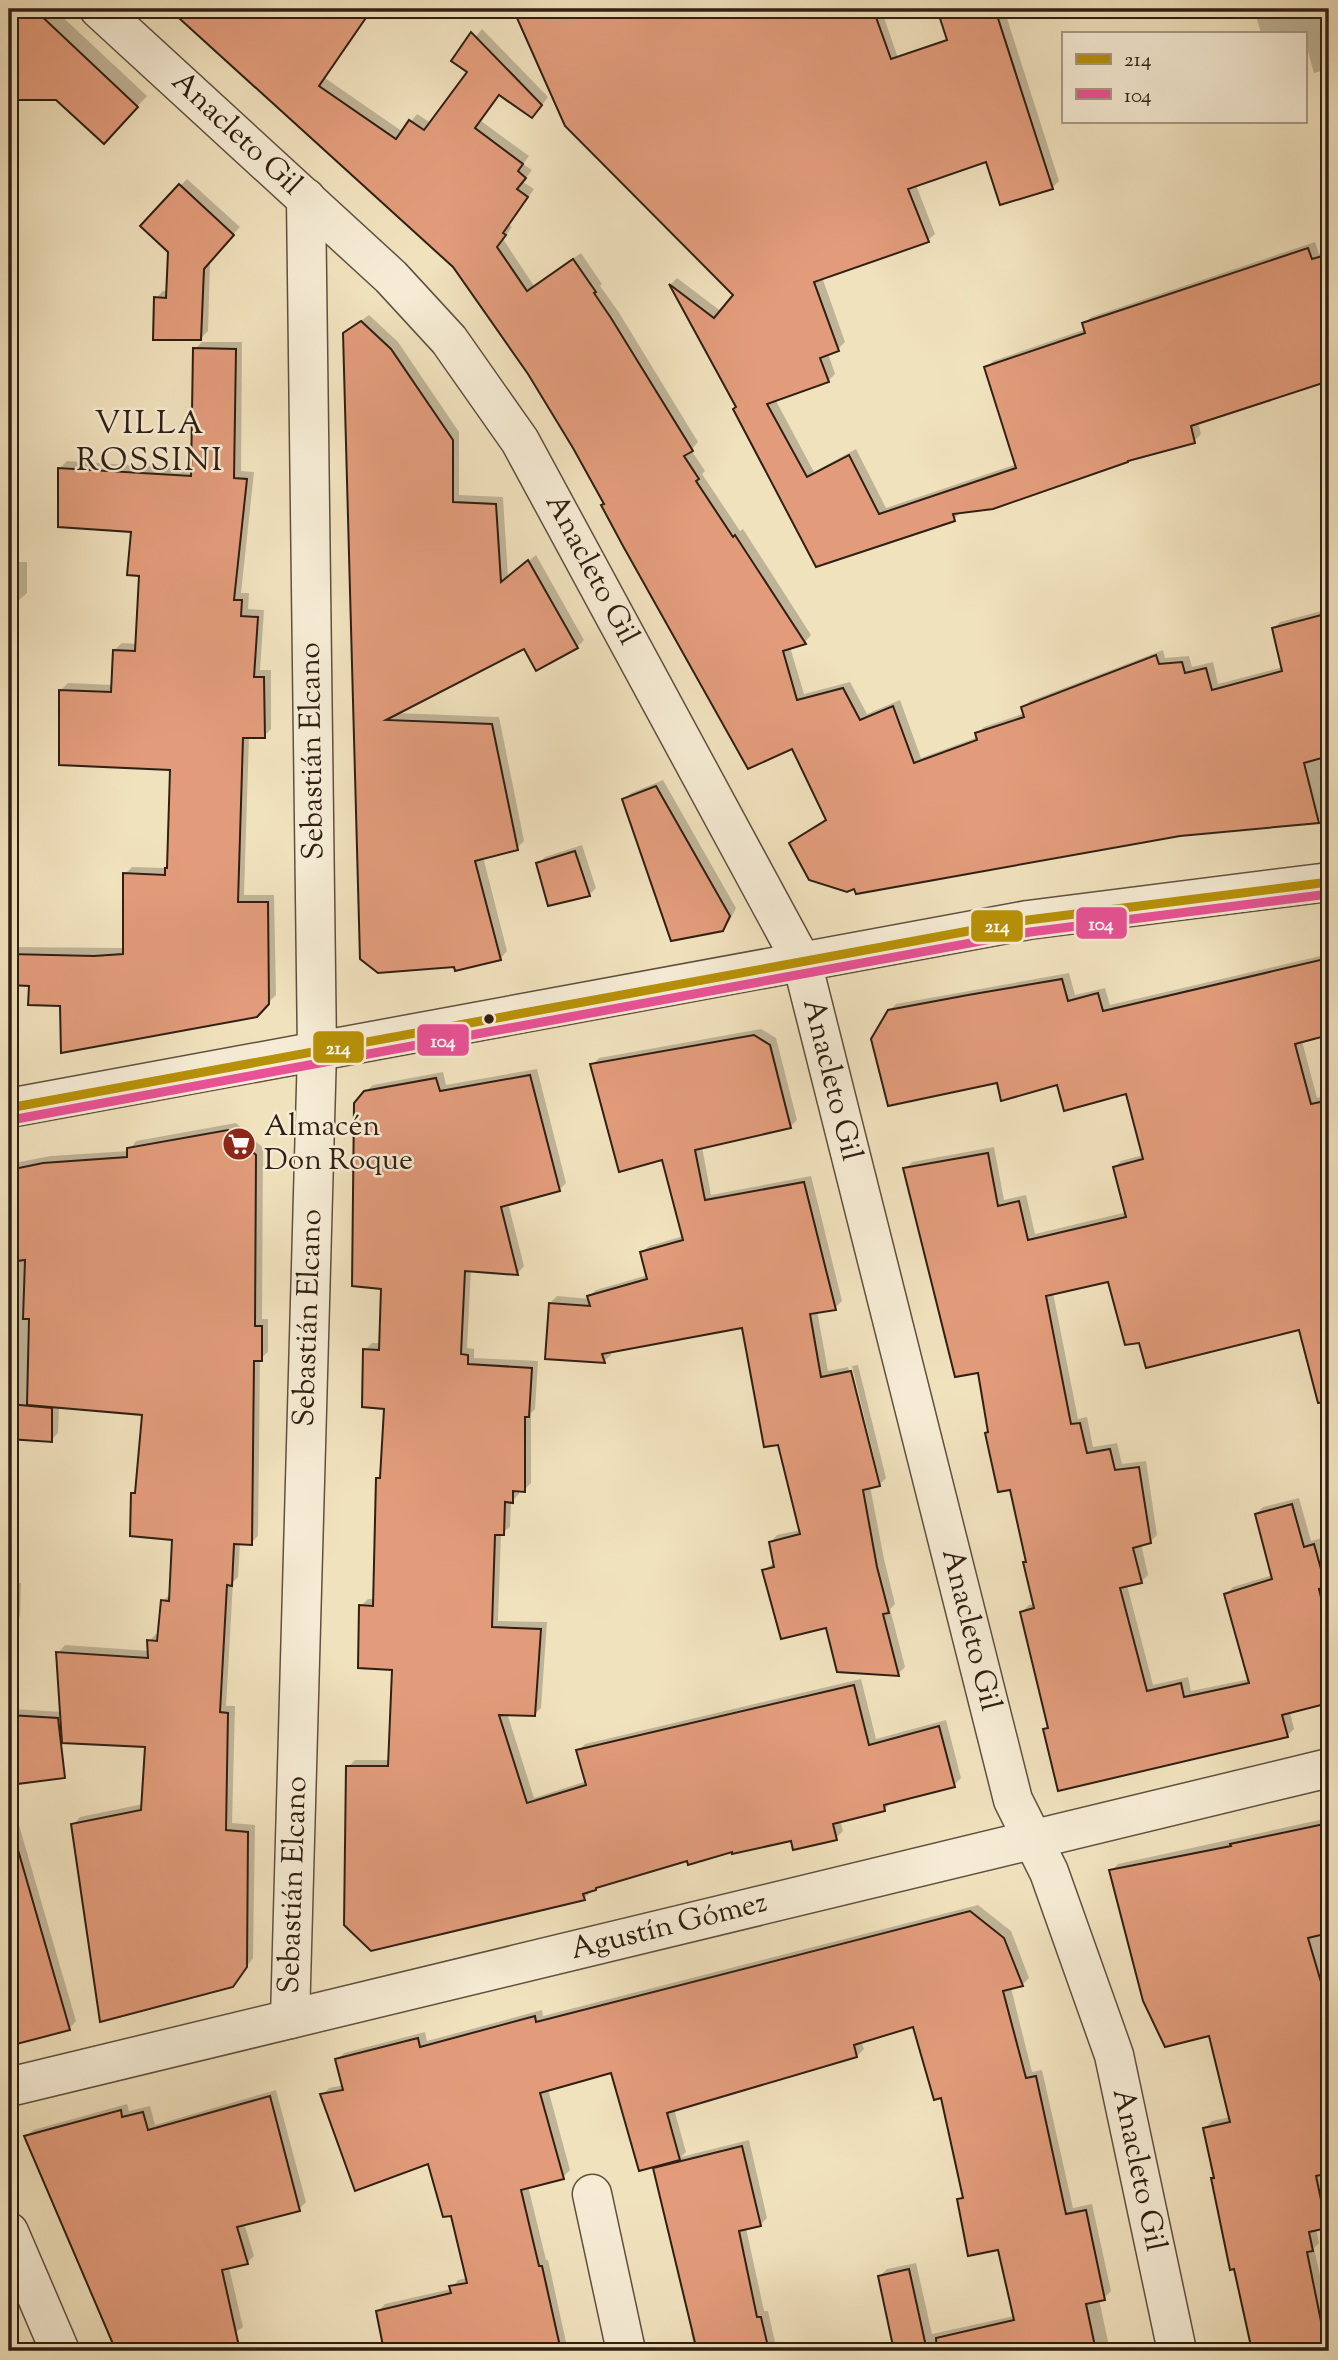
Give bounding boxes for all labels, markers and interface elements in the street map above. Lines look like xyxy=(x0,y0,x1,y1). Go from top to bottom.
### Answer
legend xyxy=(1062,32,1306,122)
text: 214 xyxy=(1124,46,1152,76)
street label: Anacleto Gil xyxy=(161,62,311,206)
text: 104 xyxy=(1124,82,1152,112)
district label: VILLA ROSSINI xyxy=(76,402,224,485)
street label: Anacleto Gil xyxy=(533,487,649,653)
street label: Sebastián Elcano xyxy=(290,642,336,860)
line badge: 104 xyxy=(1075,906,1128,940)
line badge: 214 xyxy=(970,909,1024,943)
text: 104 xyxy=(1089,912,1114,939)
text: 214 xyxy=(985,914,1010,941)
street label: Anacleto Gil xyxy=(790,995,872,1165)
unlabelled marker xyxy=(482,1012,496,1026)
line badge: 104 xyxy=(416,1023,470,1057)
text: 104 xyxy=(431,1029,456,1056)
line badge: 214 xyxy=(312,1030,365,1064)
text: 214 xyxy=(326,1036,351,1063)
place label: Almacén Don Roque xyxy=(264,1106,413,1183)
supermarket icon: Almacén Don Roque xyxy=(220,1125,258,1163)
street label: Sebastián Elcano xyxy=(284,1208,334,1428)
street label: Anacleto Gil xyxy=(929,1545,1011,1715)
street label: Sebastián Elcano xyxy=(269,1775,319,1995)
street label: Agustín Gómez xyxy=(566,1882,772,1972)
street label: Anacleto Gil xyxy=(1100,2085,1176,2255)

